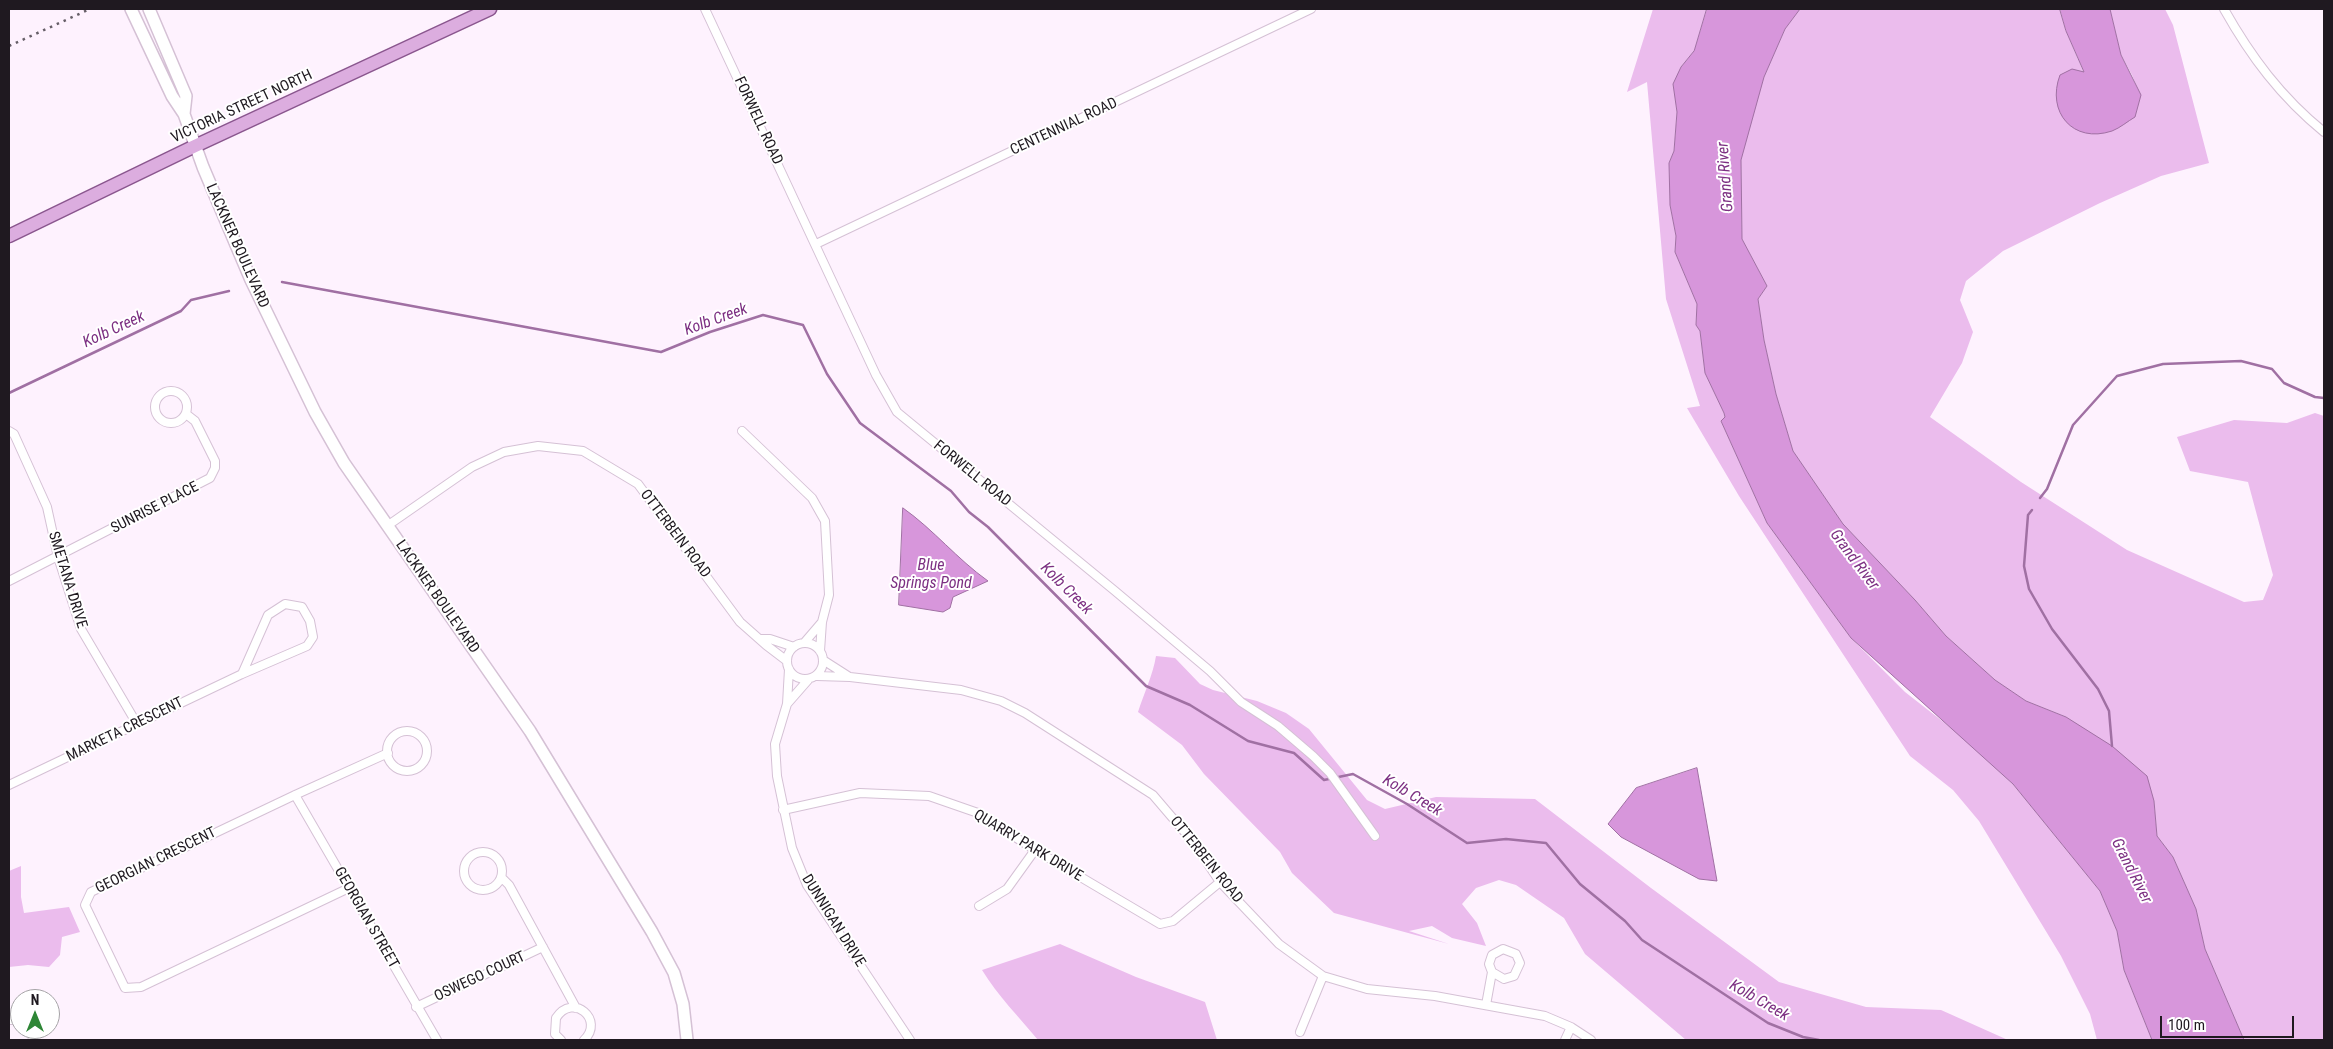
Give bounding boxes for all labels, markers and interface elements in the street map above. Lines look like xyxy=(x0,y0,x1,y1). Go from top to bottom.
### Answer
street label: VICTORIA STREET NORTH xyxy=(169,66,315,148)
street label: FORWELL ROAD xyxy=(730,74,786,168)
street label: CENTENNIAL ROAD xyxy=(1008,94,1120,160)
water label: Grand River xyxy=(1714,141,1738,213)
street label: LACKNER BOULEVARD xyxy=(202,181,272,311)
water label: Kolb Creek xyxy=(682,300,750,340)
water label: Kolb Creek xyxy=(80,307,148,353)
street label: FORWELL ROAD xyxy=(929,437,1015,511)
street label: SUNRISE PLACE xyxy=(108,478,202,538)
street label: OTTERBEIN ROAD xyxy=(636,486,714,582)
water label: Grand River xyxy=(1825,526,1883,594)
street label: SMETANA DRIVE xyxy=(44,529,90,631)
street label: LACKNER BOULEVARD xyxy=(391,537,483,657)
water label: Blue Springs Pond xyxy=(890,556,972,594)
water label: Kolb Creek xyxy=(1036,559,1096,619)
street label: MARKETA CRESCENT xyxy=(64,694,186,766)
water label: Kolb Creek xyxy=(1379,771,1445,821)
street label: QUARRY PARK DRIVE xyxy=(970,806,1086,886)
street label: OTTERBEIN ROAD xyxy=(1166,813,1246,907)
street label: GEORGIAN CRESCENT xyxy=(93,824,219,898)
water label: Grand River xyxy=(2107,835,2155,907)
street label: GEORGIAN STREET xyxy=(330,864,402,972)
street label: DUNNIGAN DRIVE xyxy=(797,871,869,971)
street label: OSWEGO COURT xyxy=(432,948,528,1006)
water label: Kolb Creek xyxy=(1726,976,1792,1026)
north arrow xyxy=(10,989,60,1039)
text: N xyxy=(31,992,39,1008)
scale bar xyxy=(2163,1006,2297,1038)
text: 100 m xyxy=(2168,1016,2205,1034)

